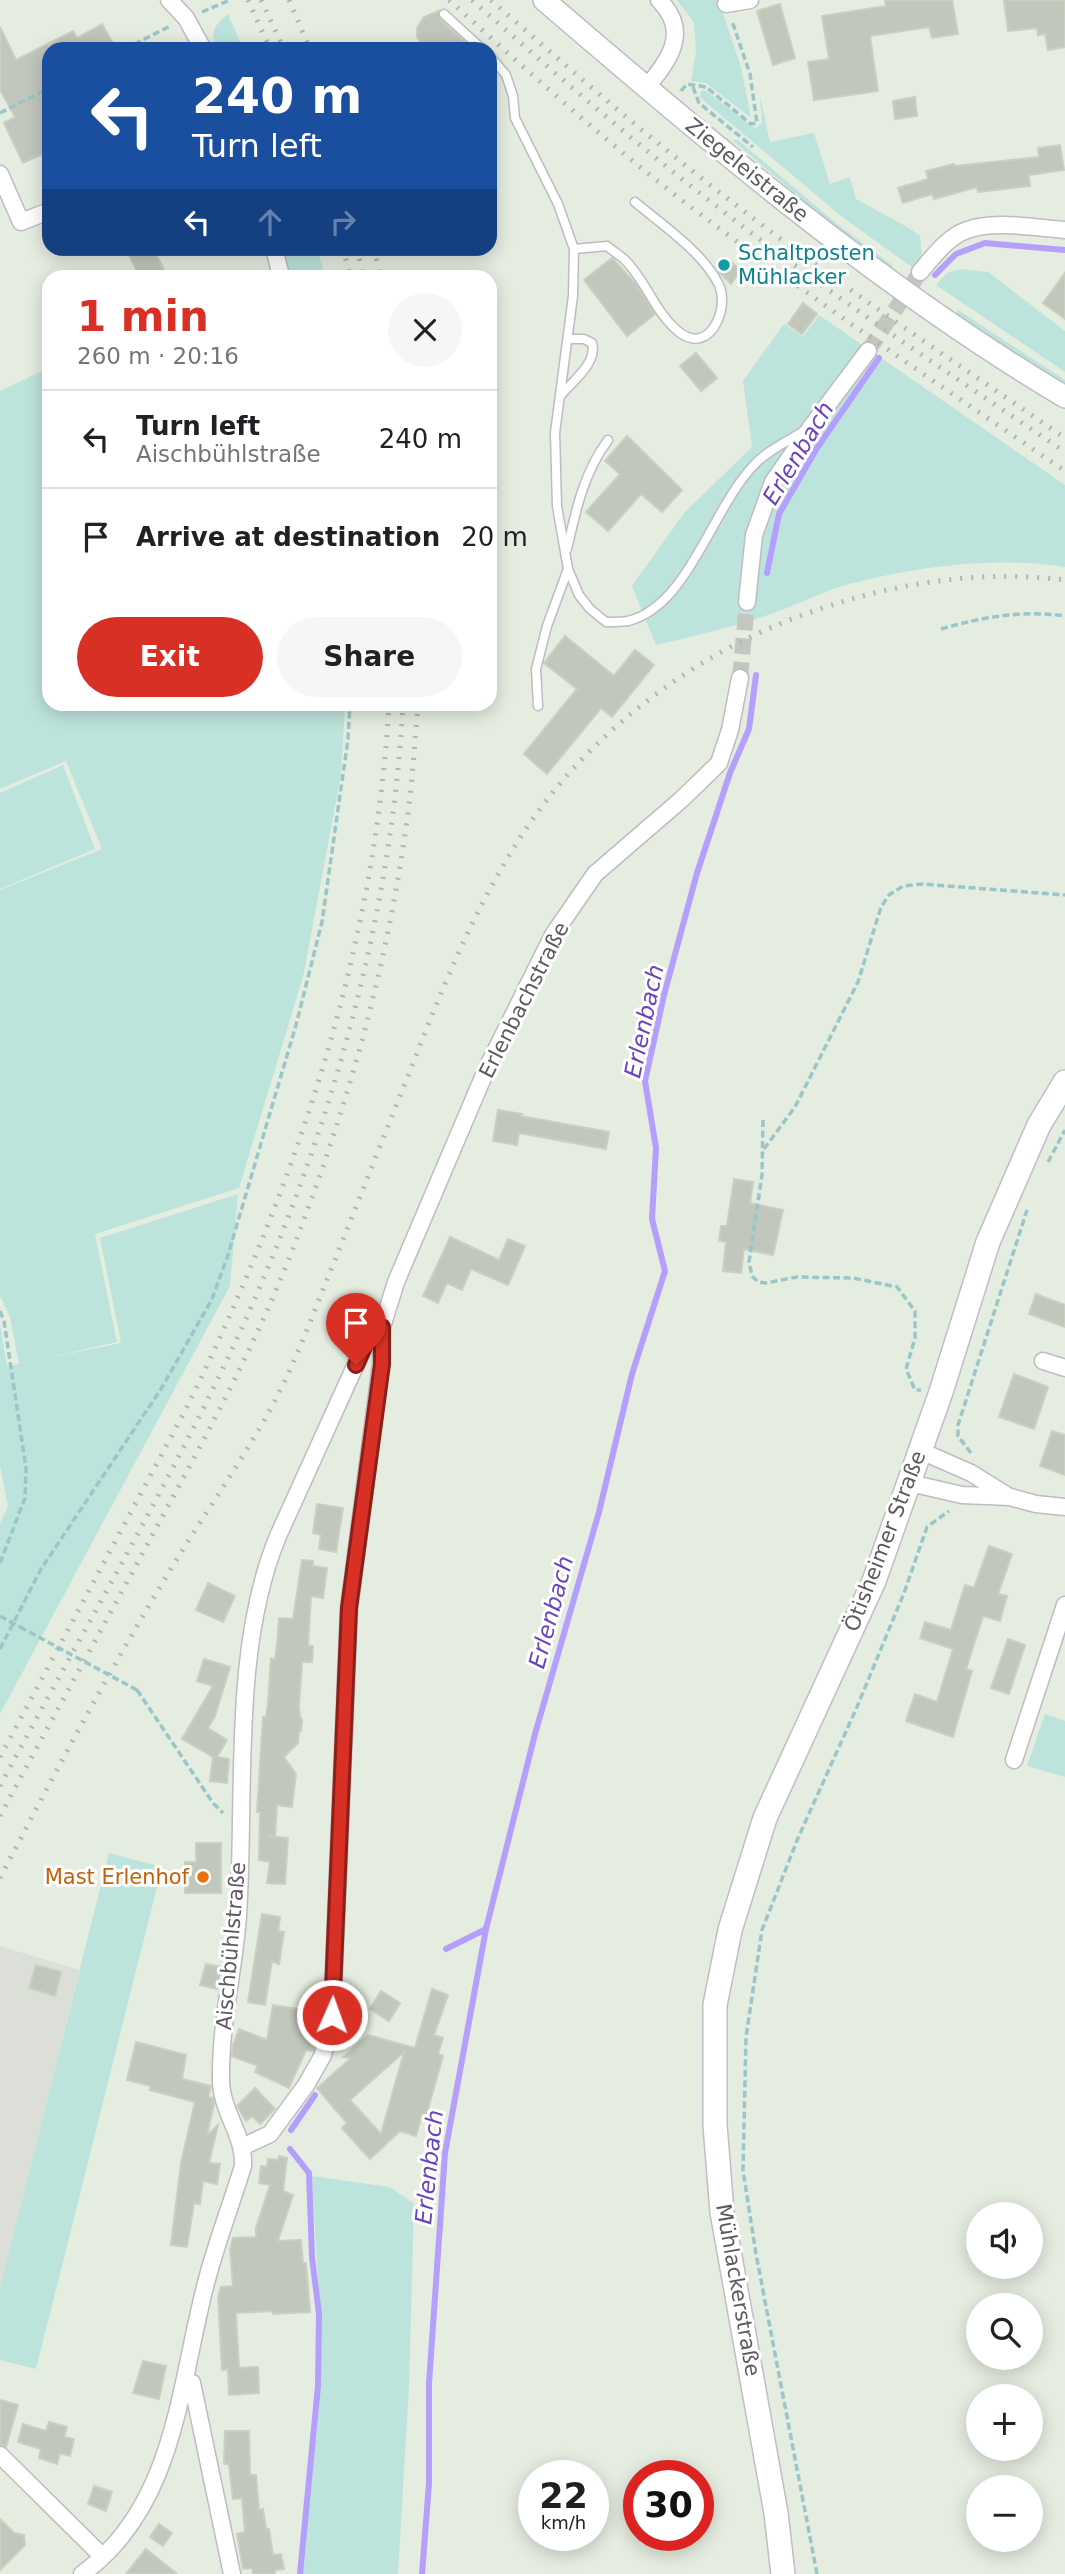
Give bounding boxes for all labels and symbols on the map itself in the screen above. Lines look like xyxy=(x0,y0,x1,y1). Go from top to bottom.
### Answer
street label: Ziegeleistraße xyxy=(681,113,813,227)
place label: Schaltposten Mühlacker xyxy=(738,241,875,289)
marker: Schaltposten Mühlacker xyxy=(716,257,732,273)
water label: Erlenbach xyxy=(757,397,839,509)
street label: Erlenbachstraße xyxy=(474,918,574,1082)
water label: Erlenbach xyxy=(619,962,669,1080)
pin xyxy=(326,1293,386,1365)
street label: Ötisheimer Straße xyxy=(839,1447,931,1635)
water label: Erlenbach xyxy=(524,1553,578,1671)
street label: Aischbühlstraße xyxy=(212,1861,250,2031)
place label: Mast Erlenhof xyxy=(45,1865,190,1889)
marker: Mast Erlenhof xyxy=(195,1869,211,1885)
position arrow xyxy=(295,1978,369,2052)
water label: Erlenbach xyxy=(410,2108,448,2226)
street label: Mühlackerstraße xyxy=(711,2202,765,2378)
speed limit sign: 30 xyxy=(623,2460,714,2551)

